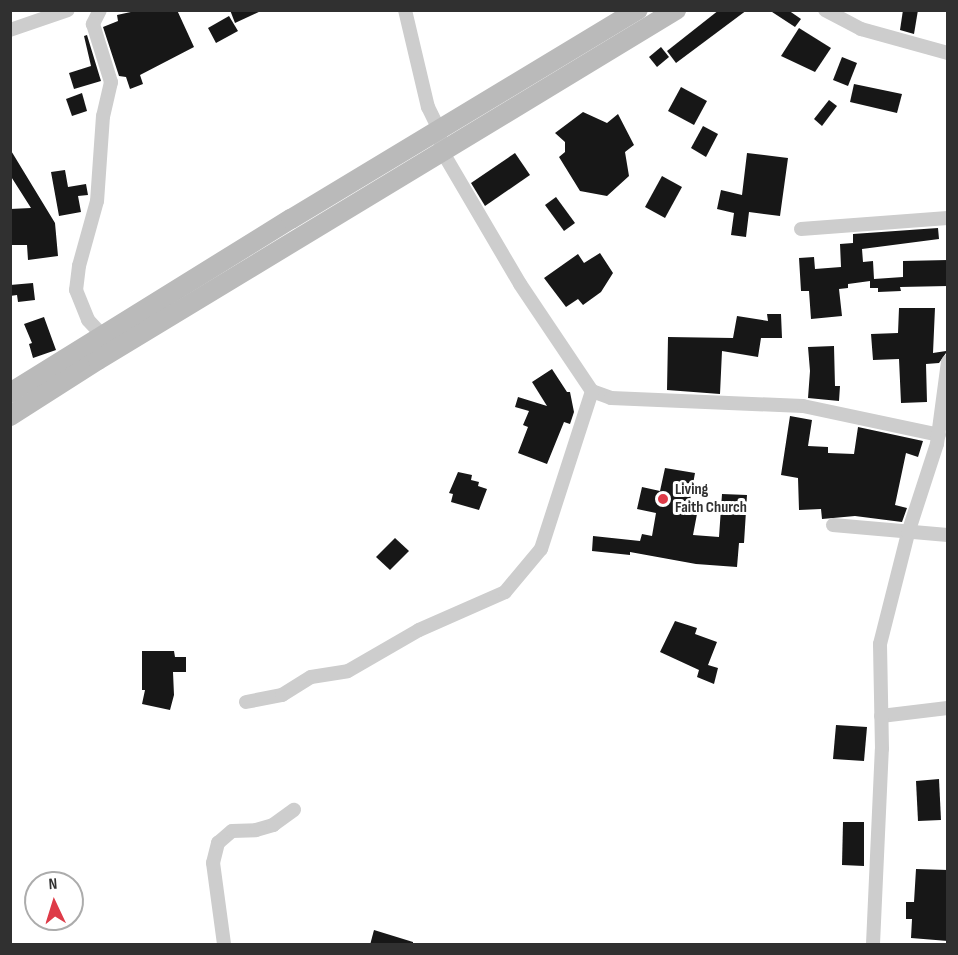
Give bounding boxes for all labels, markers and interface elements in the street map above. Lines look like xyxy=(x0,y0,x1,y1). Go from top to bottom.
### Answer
place label: Living Faith Church xyxy=(675,480,747,518)
marker: Living Faith Church xyxy=(656,492,670,506)
north arrow xyxy=(24,871,84,931)
text: N xyxy=(48,875,58,894)

